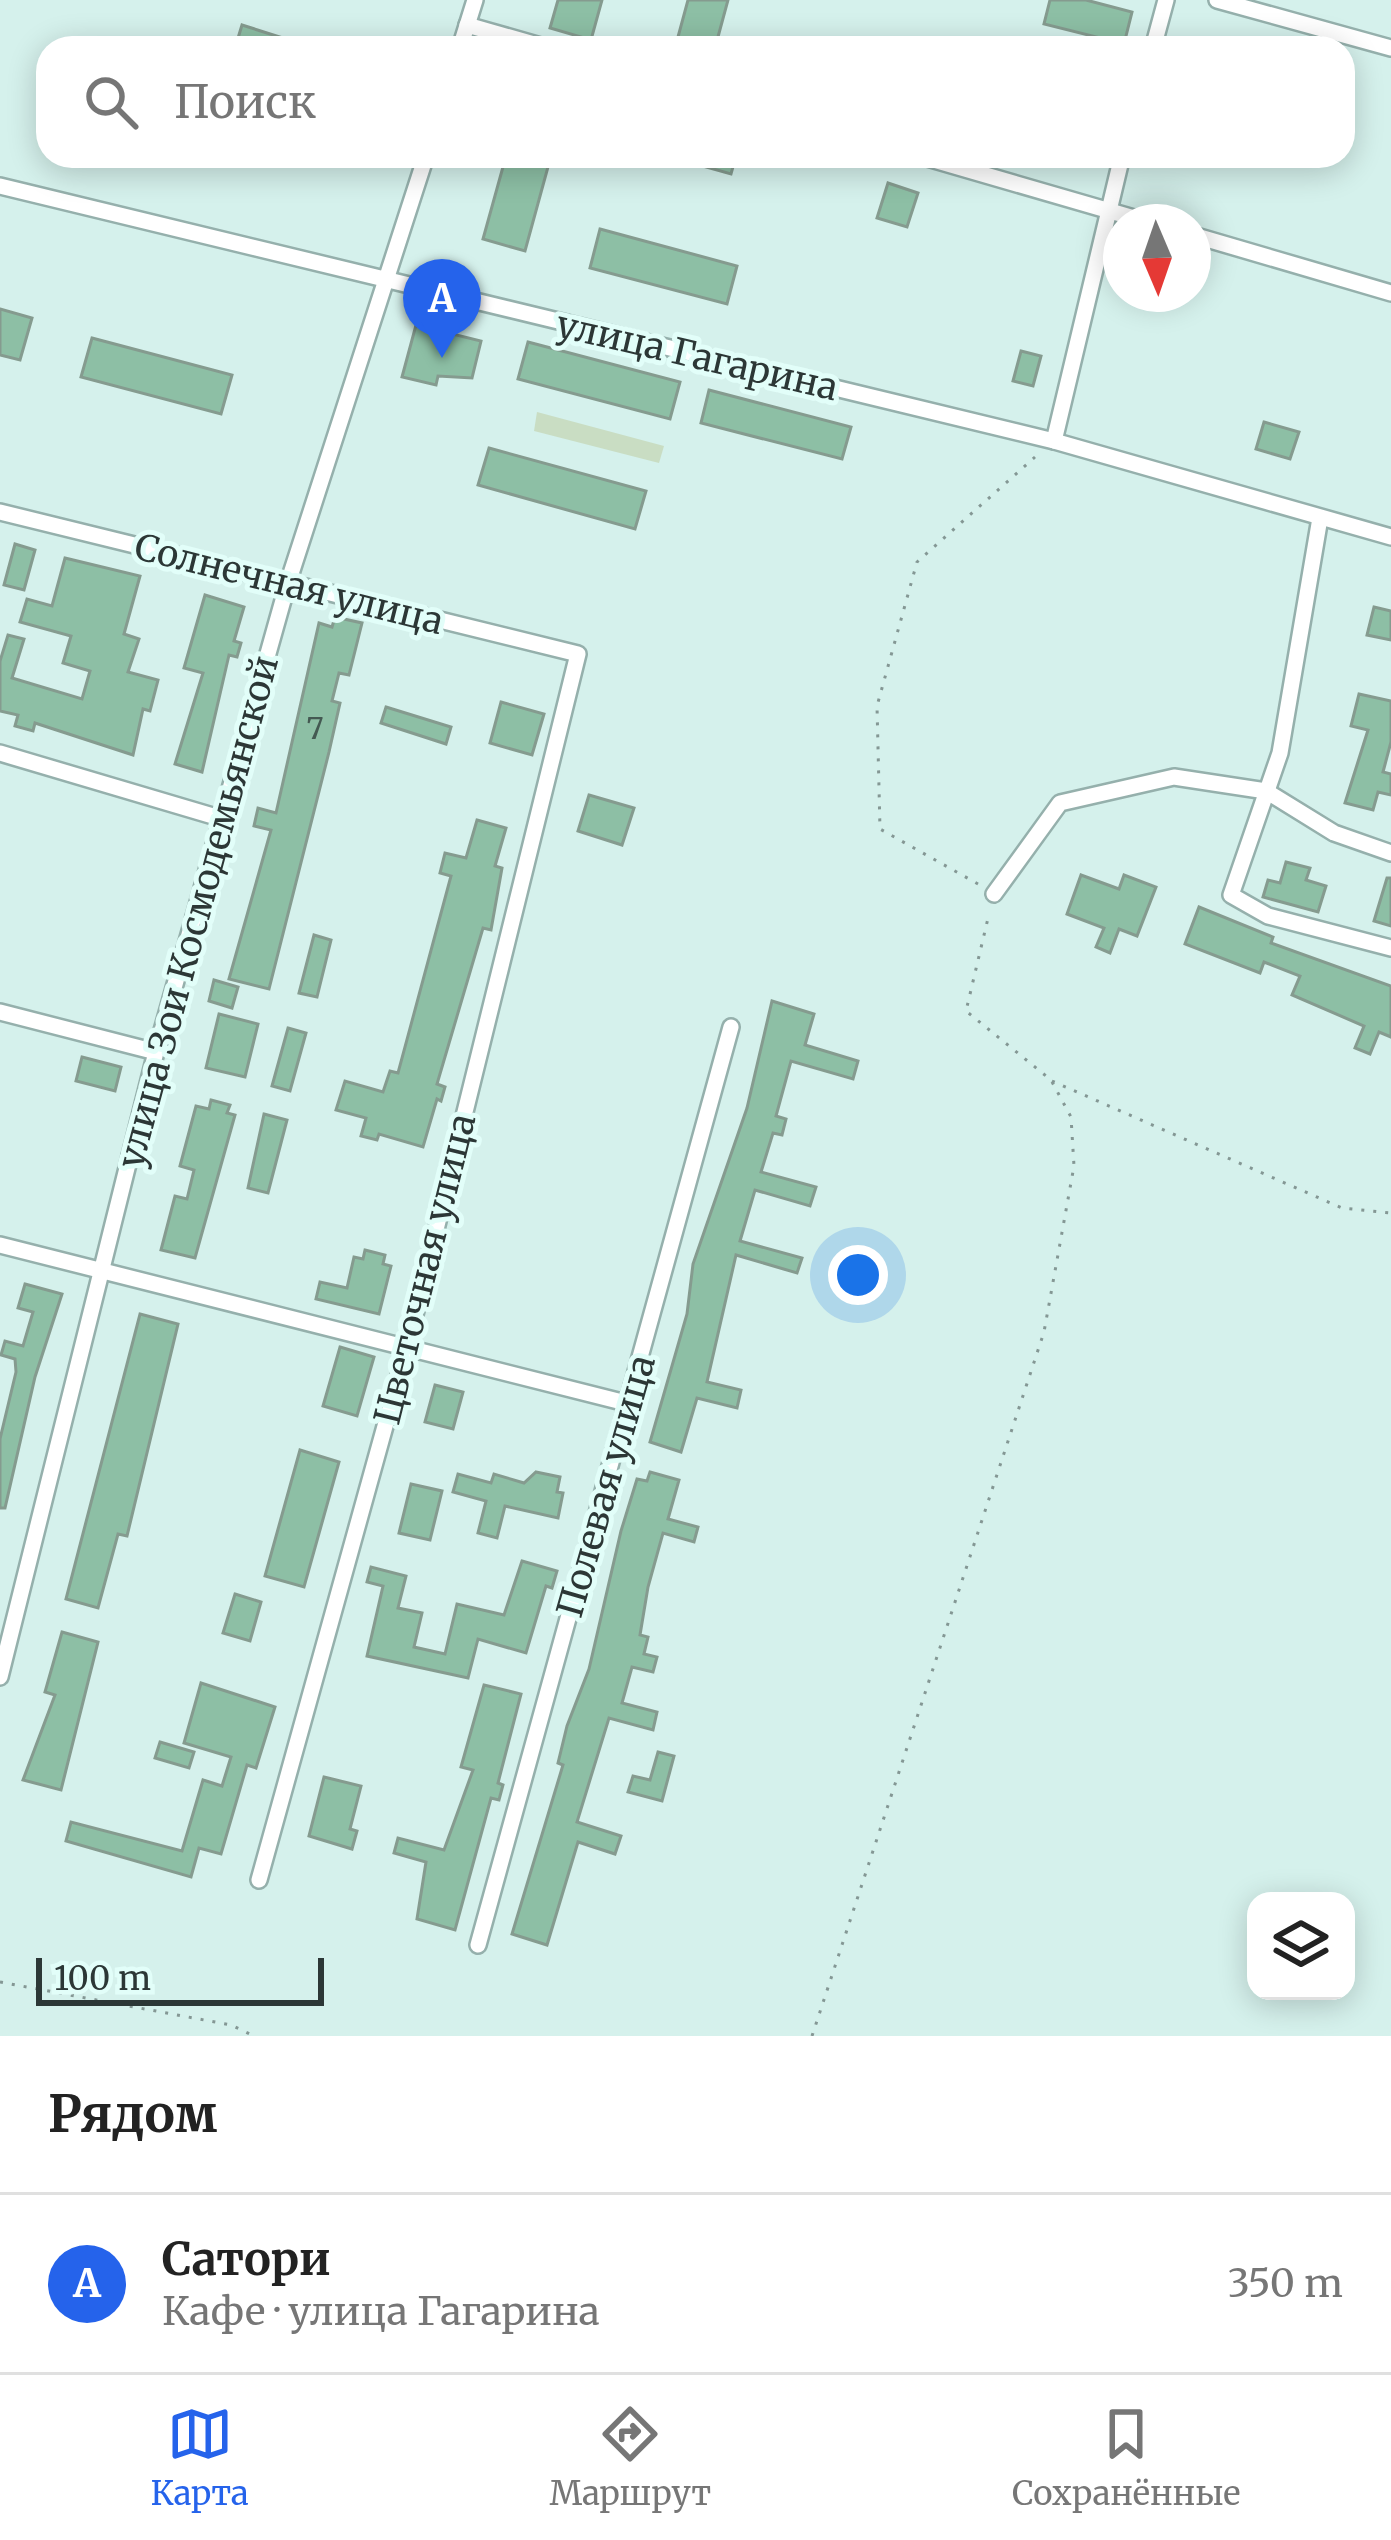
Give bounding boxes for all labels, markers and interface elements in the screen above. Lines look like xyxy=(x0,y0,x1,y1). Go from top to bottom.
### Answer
search box xyxy=(36,36,1355,168)
icon: search xyxy=(78,69,144,135)
text: Поиск xyxy=(174,74,316,130)
north arrow xyxy=(1103,204,1211,312)
pin: A xyxy=(403,259,481,358)
street label: улица Гагарина xyxy=(552,302,842,410)
street label: Солнечная улица xyxy=(130,524,448,644)
street label: улица Зои Космодемьянской xyxy=(108,651,288,1173)
house number: 7 xyxy=(306,709,324,747)
street label: Цветочная улица xyxy=(365,1109,485,1429)
your location xyxy=(828,1245,888,1305)
street label: Полевая улица xyxy=(547,1350,665,1622)
map controls xyxy=(1247,1892,1355,2000)
button: layers xyxy=(1247,1892,1355,2000)
scale bar xyxy=(36,1952,324,2005)
text: 100 m xyxy=(54,1958,151,1999)
text: Рядом xyxy=(48,2082,217,2146)
text: Сатори xyxy=(162,2231,331,2287)
text: A xyxy=(73,2259,101,2308)
text: 350 m xyxy=(1228,2259,1343,2308)
text: Кафе · улица Гагарина xyxy=(162,2287,600,2336)
tab: Карта xyxy=(150,2401,249,2514)
tab: Маршрут xyxy=(549,2401,711,2514)
tab: Сохранённые xyxy=(1012,2401,1241,2514)

